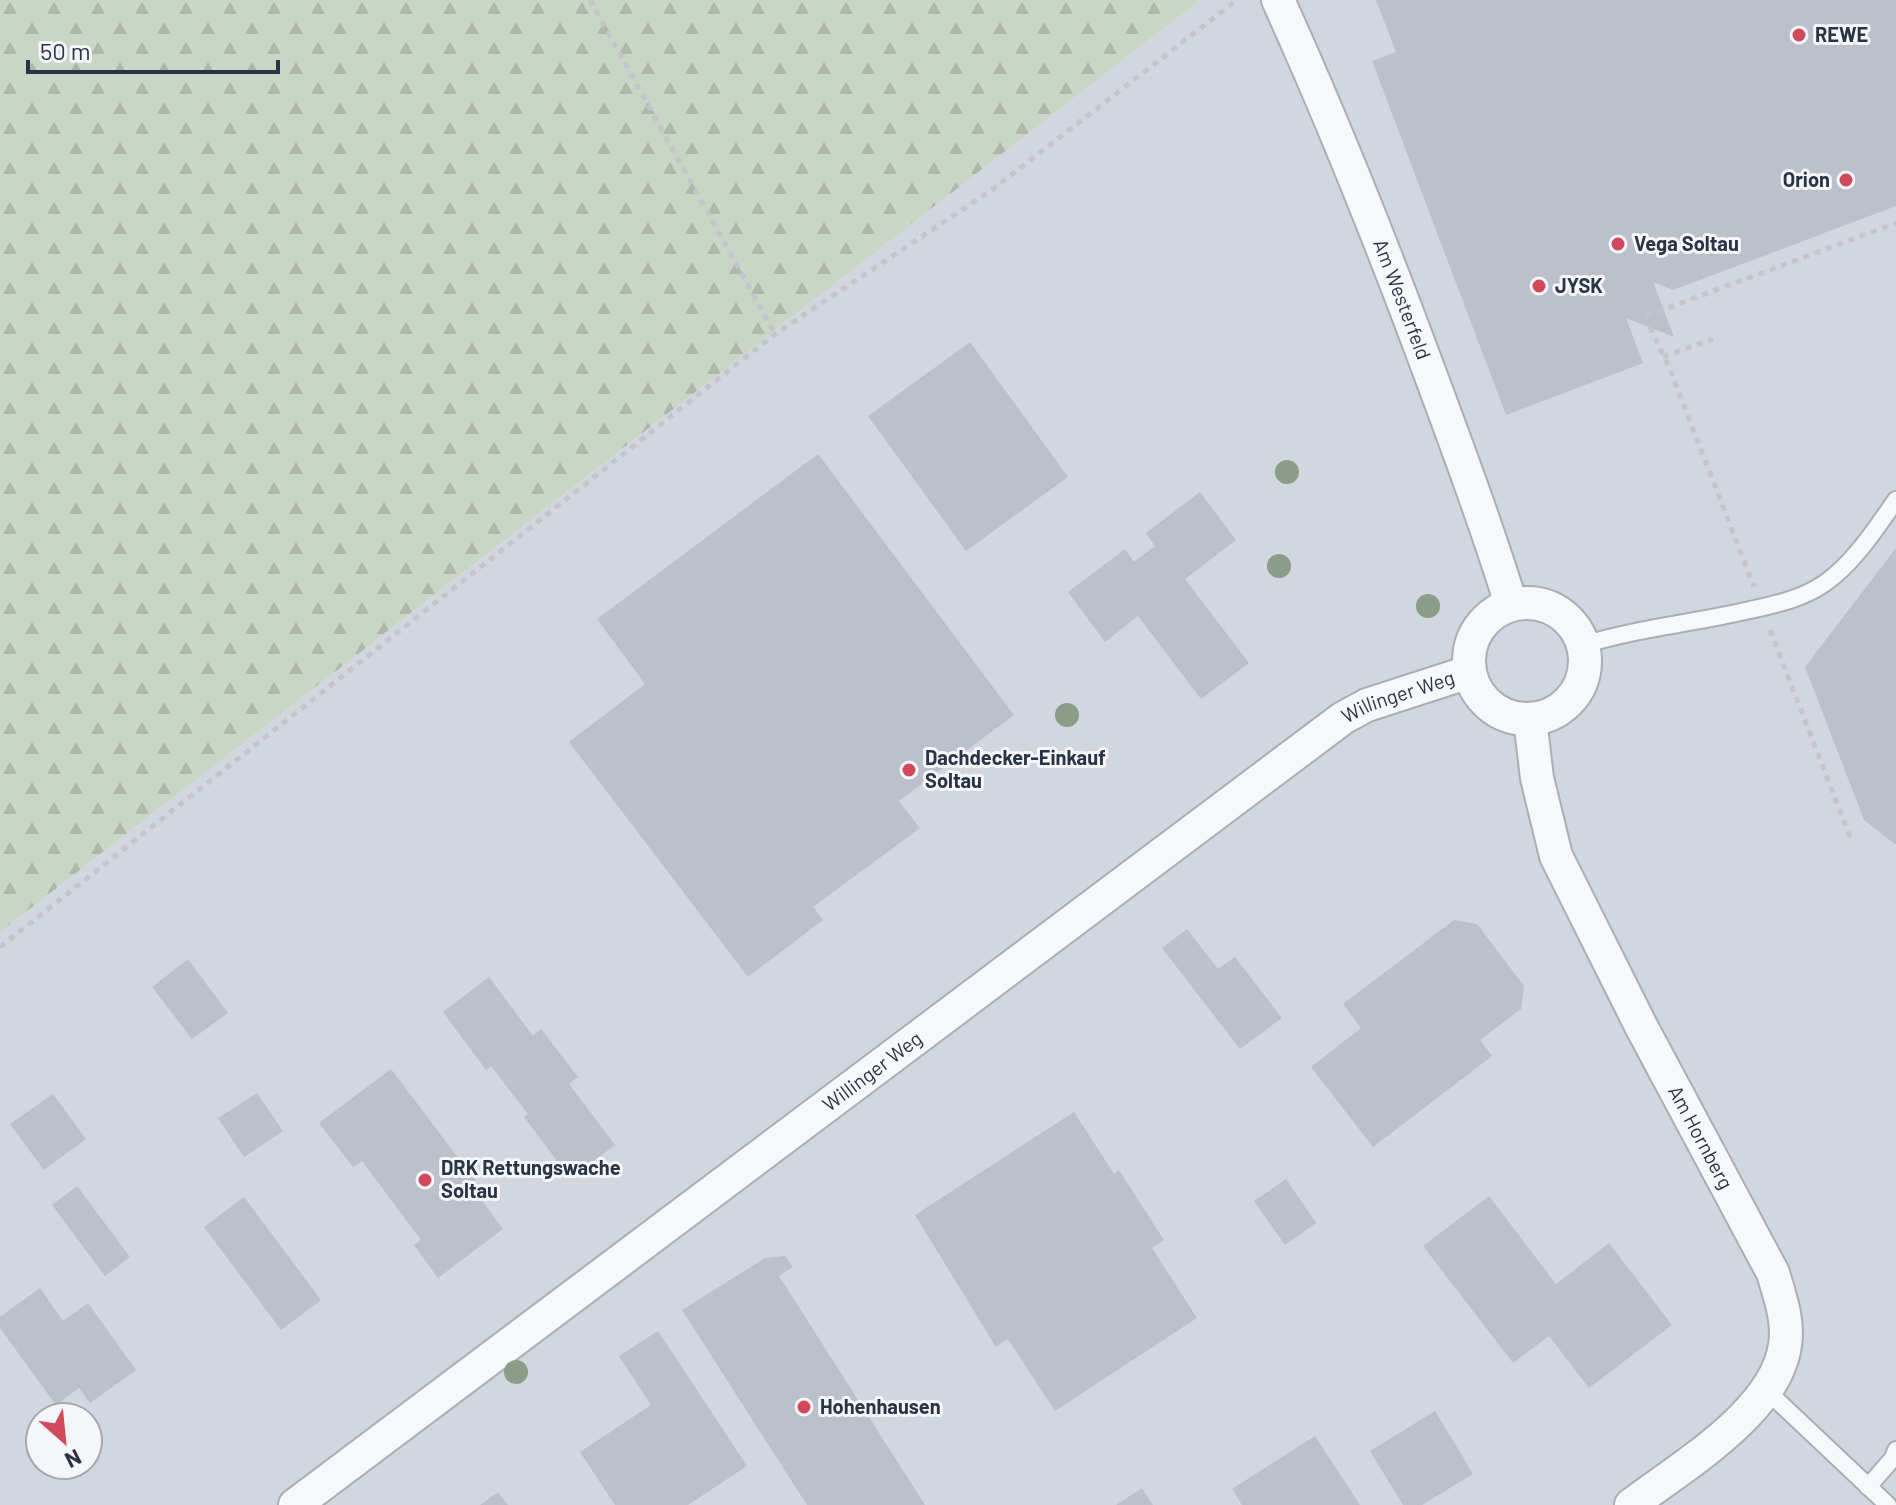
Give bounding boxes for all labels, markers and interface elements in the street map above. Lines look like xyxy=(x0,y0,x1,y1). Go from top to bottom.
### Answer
place label: REWE xyxy=(1815,22,1868,46)
scale bar xyxy=(28,24,278,74)
marker: REWE xyxy=(1790,26,1808,44)
text: 50 m xyxy=(40,36,91,65)
place label: Orion xyxy=(1783,167,1830,191)
marker: Orion xyxy=(1837,171,1855,189)
place label: Vega Soltau xyxy=(1634,231,1739,255)
street label: Am Westerfeld xyxy=(1369,235,1437,362)
marker: Vega Soltau xyxy=(1609,235,1627,253)
place label: JYSK xyxy=(1555,273,1603,297)
marker: JYSK xyxy=(1530,277,1548,295)
street label: Willinger Weg xyxy=(1337,665,1457,728)
place label: Dachdecker-Einkauf Soltau xyxy=(925,745,1106,792)
marker: Dachdecker-Einkauf Soltau xyxy=(900,761,918,779)
street label: Willinger Weg xyxy=(817,1026,926,1116)
street label: Am Hornberg xyxy=(1664,1081,1739,1193)
place label: DRK Rettungswache Soltau xyxy=(441,1155,621,1202)
marker: DRK Rettungswache Soltau xyxy=(416,1171,434,1189)
place label: Hohenhausen xyxy=(820,1394,941,1418)
marker: Hohenhausen xyxy=(795,1398,813,1416)
north arrow xyxy=(24,1401,104,1481)
text: N xyxy=(61,1445,86,1475)

